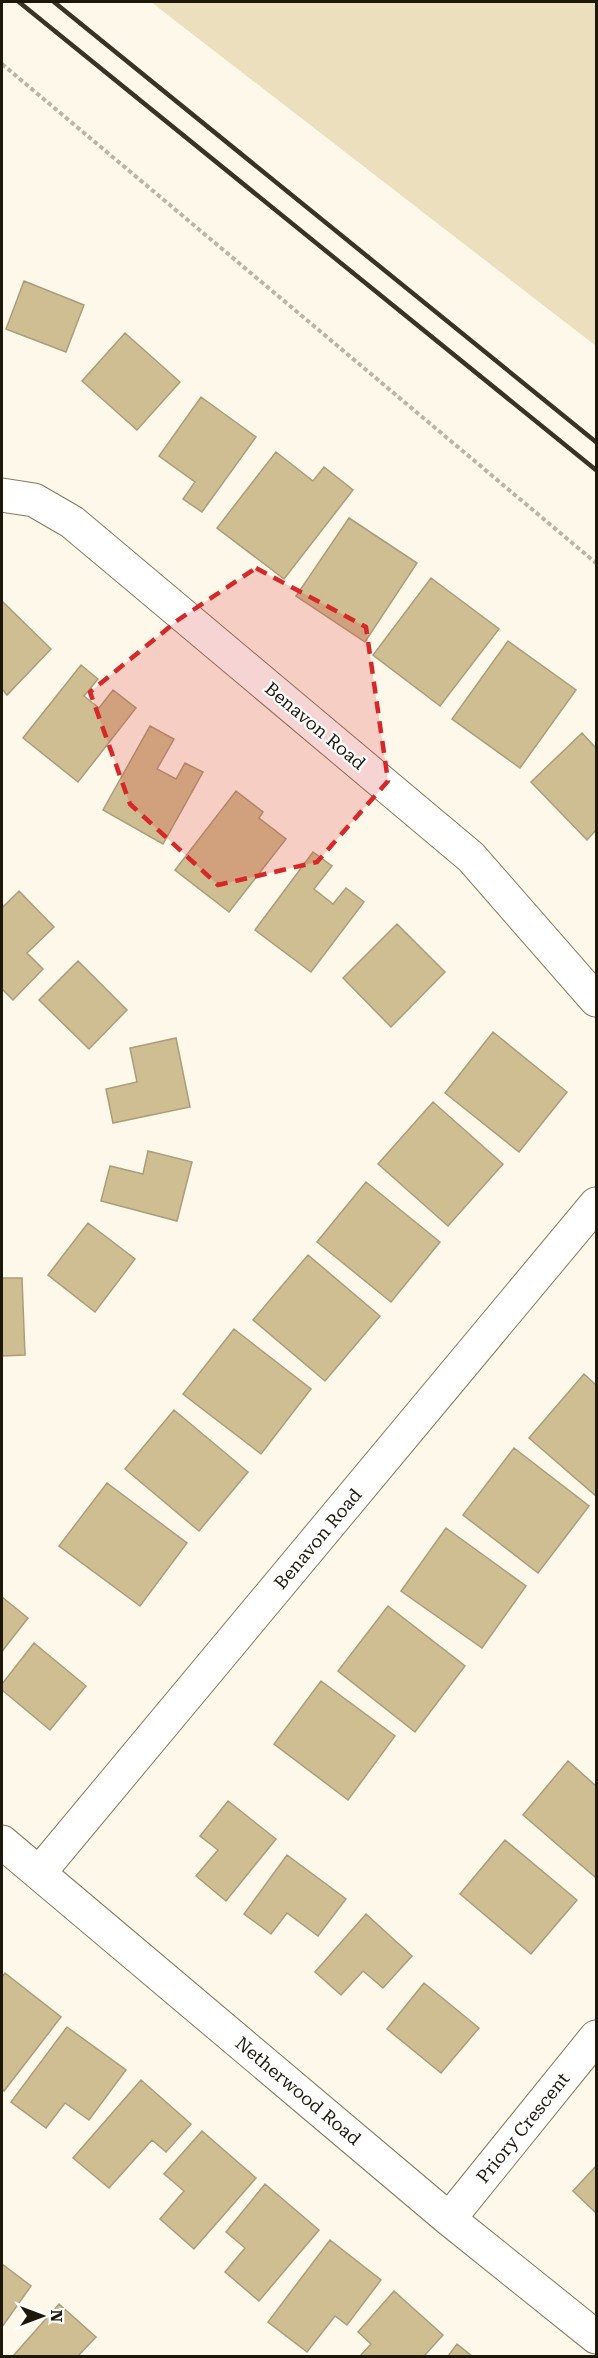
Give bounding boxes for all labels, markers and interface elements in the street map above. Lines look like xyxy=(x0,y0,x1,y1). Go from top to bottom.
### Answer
street label: Benavon Road xyxy=(261,678,370,774)
street label: Benavon Road xyxy=(270,1484,366,1593)
street label: Netherwood Road xyxy=(231,2032,366,2149)
street label: Priory Crescent xyxy=(472,2068,574,2187)
north arrow xyxy=(12,2286,72,2346)
text: N xyxy=(47,2310,66,2322)

